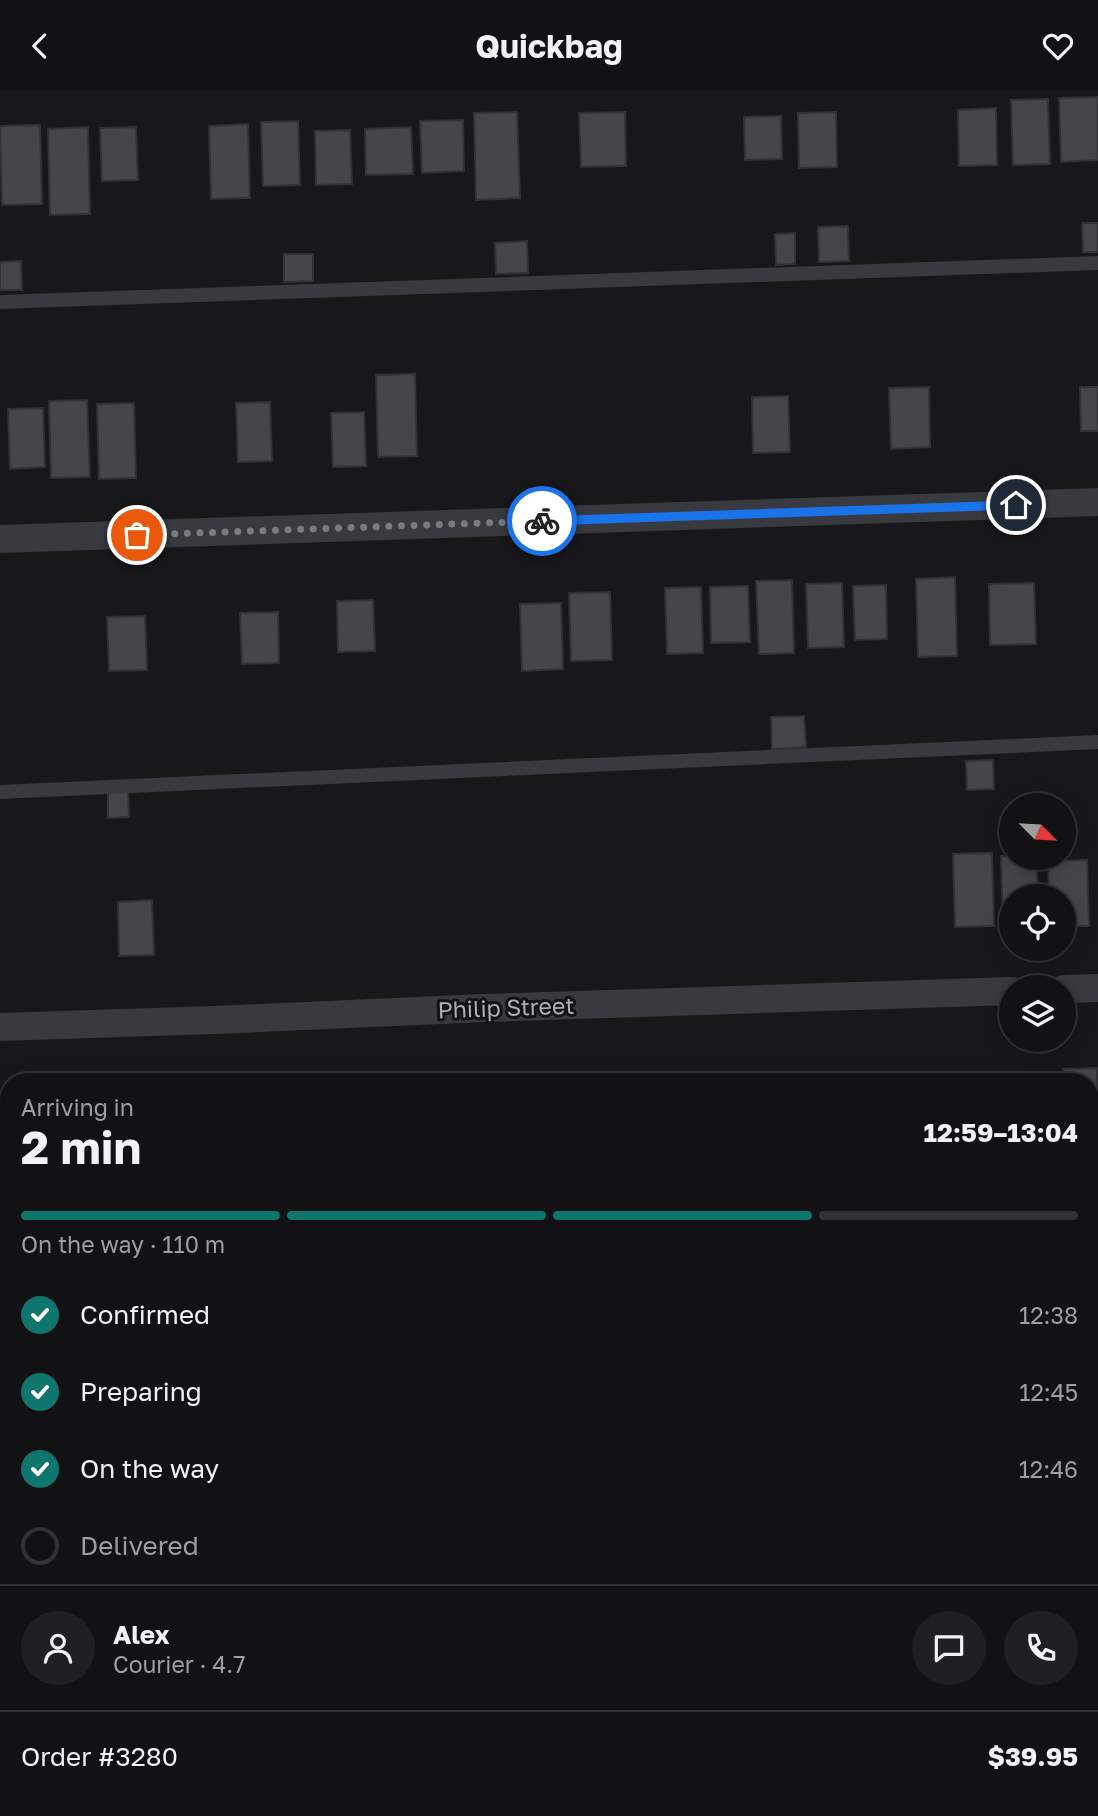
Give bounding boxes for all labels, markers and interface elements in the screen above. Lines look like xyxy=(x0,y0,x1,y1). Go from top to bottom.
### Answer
icon: back xyxy=(21,27,59,65)
text: Quickbag xyxy=(475,27,623,65)
icon: heart xyxy=(1039,27,1077,65)
pin xyxy=(986,475,1046,535)
courier xyxy=(507,486,577,556)
icon: home xyxy=(997,486,1035,524)
icon: bike xyxy=(523,502,561,540)
pin xyxy=(107,505,167,565)
icon: bag xyxy=(118,516,156,554)
north arrow xyxy=(999,793,1076,870)
map controls xyxy=(999,793,1076,1052)
button: locate xyxy=(999,884,1076,961)
button: layers xyxy=(999,975,1076,1052)
street label: Philip Street xyxy=(437,991,575,1023)
text: Arriving in xyxy=(21,1093,134,1121)
text: 12:59–13:04 xyxy=(924,1117,1078,1148)
text: 2 min xyxy=(21,1119,141,1174)
text: On the way · 110 m xyxy=(21,1230,225,1258)
icon: check xyxy=(21,1296,59,1334)
text: Confirmed xyxy=(80,1299,210,1330)
text: 12:38 xyxy=(1019,1301,1078,1329)
icon: check xyxy=(21,1373,59,1411)
text: Preparing xyxy=(80,1376,202,1407)
text: 12:45 xyxy=(1019,1378,1078,1406)
icon: check xyxy=(21,1450,59,1488)
text: On the way xyxy=(80,1453,219,1484)
text: 12:46 xyxy=(1019,1455,1078,1483)
text: Delivered xyxy=(80,1530,199,1561)
button: person xyxy=(21,1611,95,1685)
button: chat xyxy=(912,1611,986,1685)
button: phone xyxy=(1004,1611,1078,1685)
text: Alex xyxy=(113,1619,170,1650)
text: Courier · 4.7 xyxy=(113,1650,245,1678)
text: Order #3280 xyxy=(21,1741,178,1772)
text: $39.95 xyxy=(988,1741,1078,1772)

